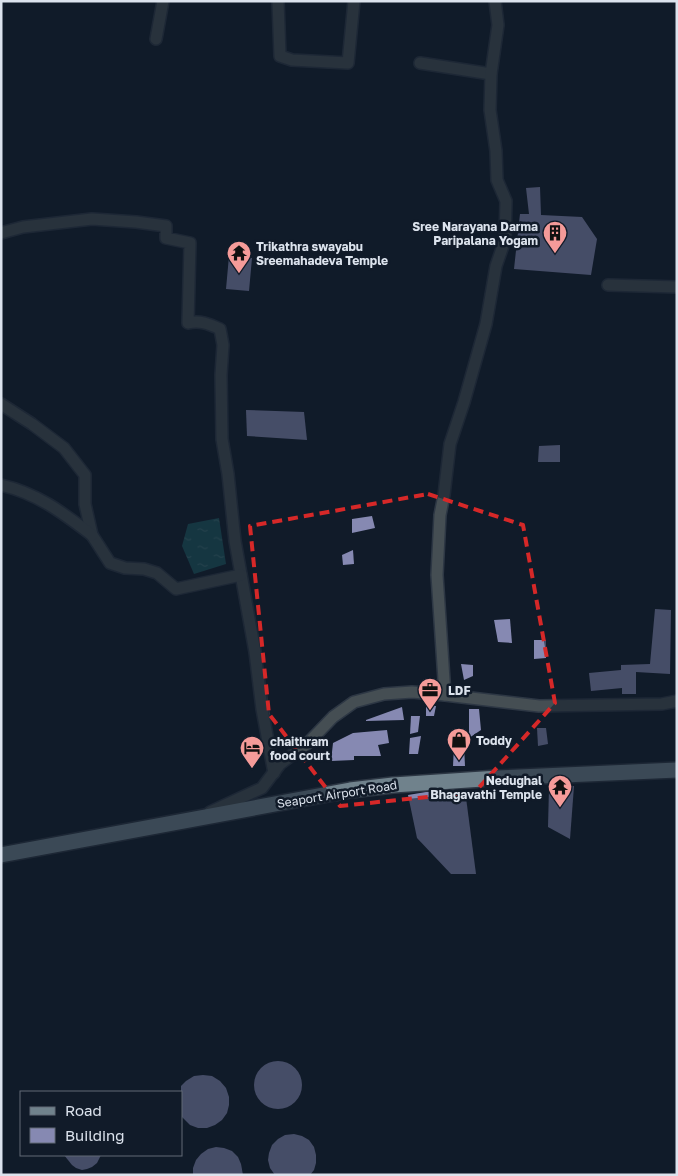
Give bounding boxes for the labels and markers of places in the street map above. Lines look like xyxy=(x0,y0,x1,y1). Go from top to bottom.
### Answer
place label: Sree Narayana Darma Paripalana Yogam xyxy=(412,219,538,248)
building icon: Sree Narayana Darma Paripalana Yogam xyxy=(542,220,568,254)
place label: Trikathra swayabu Sreemahadeva Temple xyxy=(256,239,388,268)
temple icon: Trikathra swayabu Sreemahadeva Temple xyxy=(226,240,252,274)
office icon: LDF xyxy=(417,677,443,711)
place label: LDF xyxy=(448,683,471,698)
shop icon: Toddy xyxy=(446,727,472,761)
place label: Toddy xyxy=(476,733,513,748)
place label: chaithram food court xyxy=(270,734,330,763)
hotel icon: chaithram food court xyxy=(239,735,265,769)
place label: Nedughal Bhagavathi Temple xyxy=(430,773,542,802)
temple icon: Nedughal Bhagavathi Temple xyxy=(547,774,573,808)

